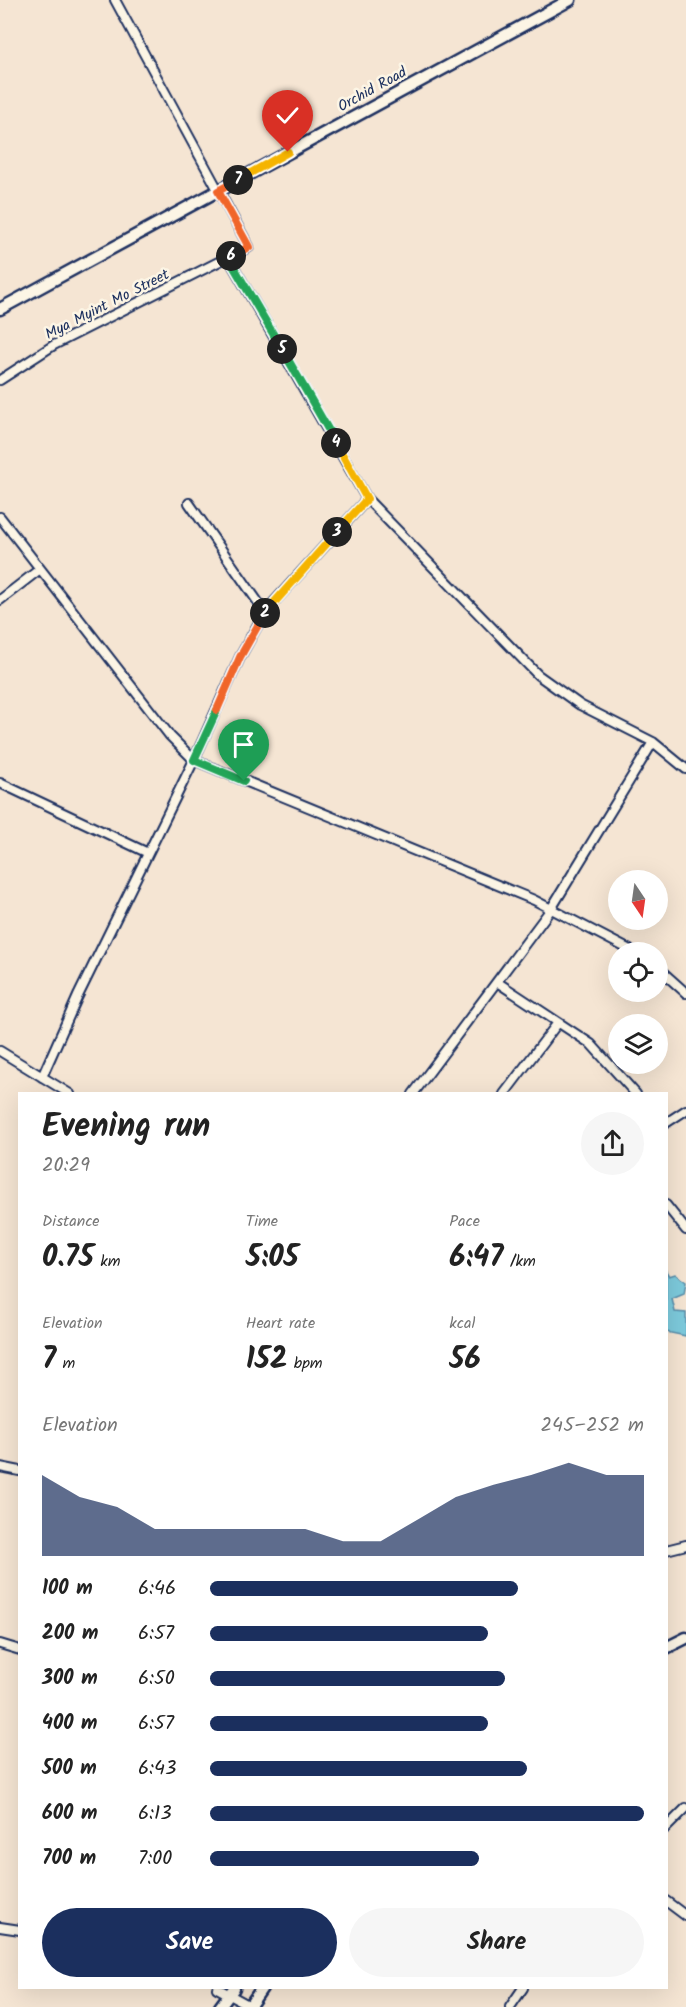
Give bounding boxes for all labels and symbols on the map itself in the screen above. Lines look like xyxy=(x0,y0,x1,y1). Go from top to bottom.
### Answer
street label: Orchid Road xyxy=(333,61,412,119)
pin xyxy=(262,90,313,152)
pin: 7 xyxy=(223,165,253,195)
pin: 6 xyxy=(216,241,246,271)
street label: Mya Myint Mo Street xyxy=(41,263,174,347)
pin: 5 xyxy=(267,334,297,364)
pin: 4 xyxy=(321,428,351,458)
pin: 3 xyxy=(322,517,352,547)
pin: 2 xyxy=(250,598,280,628)
pin xyxy=(218,719,269,781)
north arrow xyxy=(608,870,668,930)

